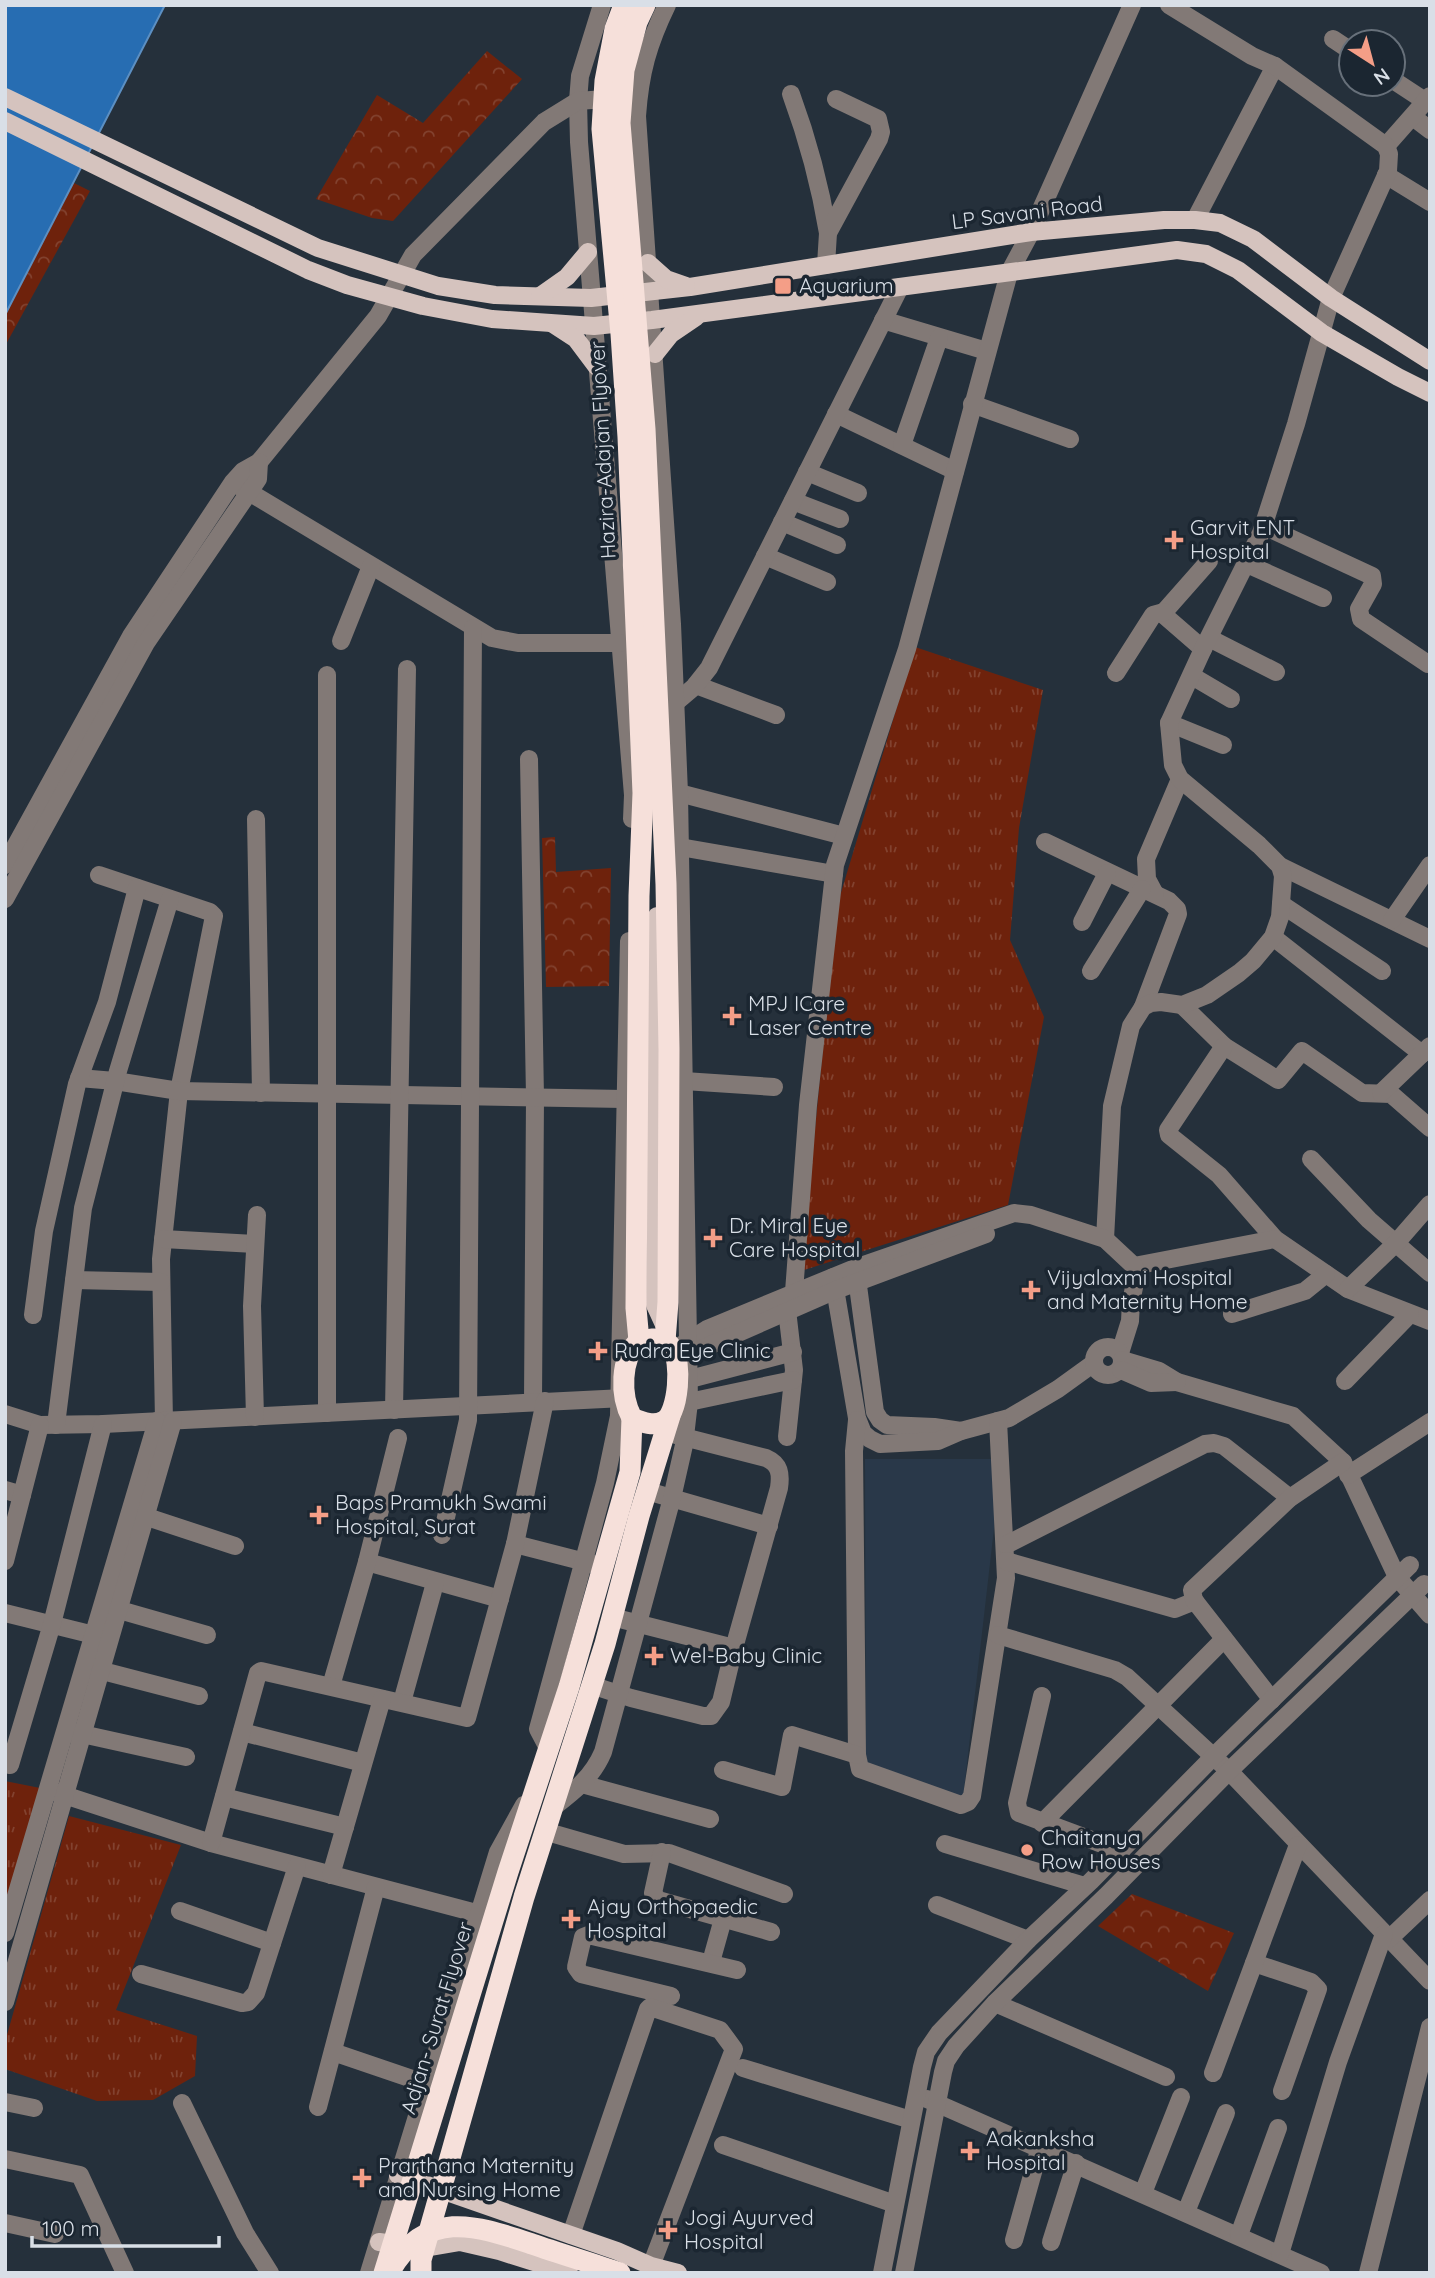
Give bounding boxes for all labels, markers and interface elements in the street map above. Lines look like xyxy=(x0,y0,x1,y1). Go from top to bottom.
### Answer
north arrow xyxy=(1337,28,1407,98)
text: N xyxy=(1369,63,1395,91)
street label: LP Savani Road xyxy=(950,190,1104,234)
place label: Aquarium xyxy=(799,272,894,298)
marker: Aquarium xyxy=(773,276,793,296)
street label: Hazira-Adajan Flyover xyxy=(583,340,621,560)
place label: Garvit ENT Hospital xyxy=(1190,514,1295,564)
marker: Garvit ENT Hospital xyxy=(1164,530,1184,550)
place label: MPJ ICare Laser Centre xyxy=(748,990,872,1040)
marker: MPJ ICare Laser Centre xyxy=(722,1006,742,1026)
place label: Dr. Miral Eye Care Hospital xyxy=(729,1212,860,1262)
marker: Dr. Miral Eye Care Hospital xyxy=(703,1228,723,1248)
place label: Vijyalaxmi Hospital and Maternity Home xyxy=(1047,1264,1248,1314)
marker: Vijyalaxmi Hospital and Maternity Home xyxy=(1021,1280,1041,1300)
place label: Rudra Eye Clinic xyxy=(614,1337,771,1363)
marker: Rudra Eye Clinic xyxy=(588,1341,608,1361)
place label: Baps Pramukh Swami Hospital, Surat xyxy=(335,1489,547,1539)
marker: Baps Pramukh Swami Hospital, Surat xyxy=(309,1505,329,1525)
place label: Wel-Baby Clinic xyxy=(670,1642,822,1668)
marker: Wel-Baby Clinic xyxy=(644,1646,664,1666)
place label: Chaitanya Row Houses xyxy=(1041,1824,1161,1874)
marker: Chaitanya Row Houses xyxy=(1019,1842,1035,1858)
place label: Ajay Orthopaedic Hospital xyxy=(587,1893,758,1943)
marker: Ajay Orthopaedic Hospital xyxy=(561,1909,581,1929)
street label: Adjan- Surat Flyover xyxy=(394,1918,478,2117)
place label: Aakanksha Hospital xyxy=(986,2125,1094,2175)
marker: Aakanksha Hospital xyxy=(960,2141,980,2161)
place label: Prarthana Maternity and Nursing Home xyxy=(378,2152,574,2202)
marker: Prarthana Maternity and Nursing Home xyxy=(352,2168,372,2188)
scale bar xyxy=(32,2204,219,2248)
place label: Jogi Ayurved Hospital xyxy=(684,2204,814,2254)
text: 100 m xyxy=(42,2215,100,2241)
marker: Jogi Ayurved Hospital xyxy=(658,2220,678,2240)

